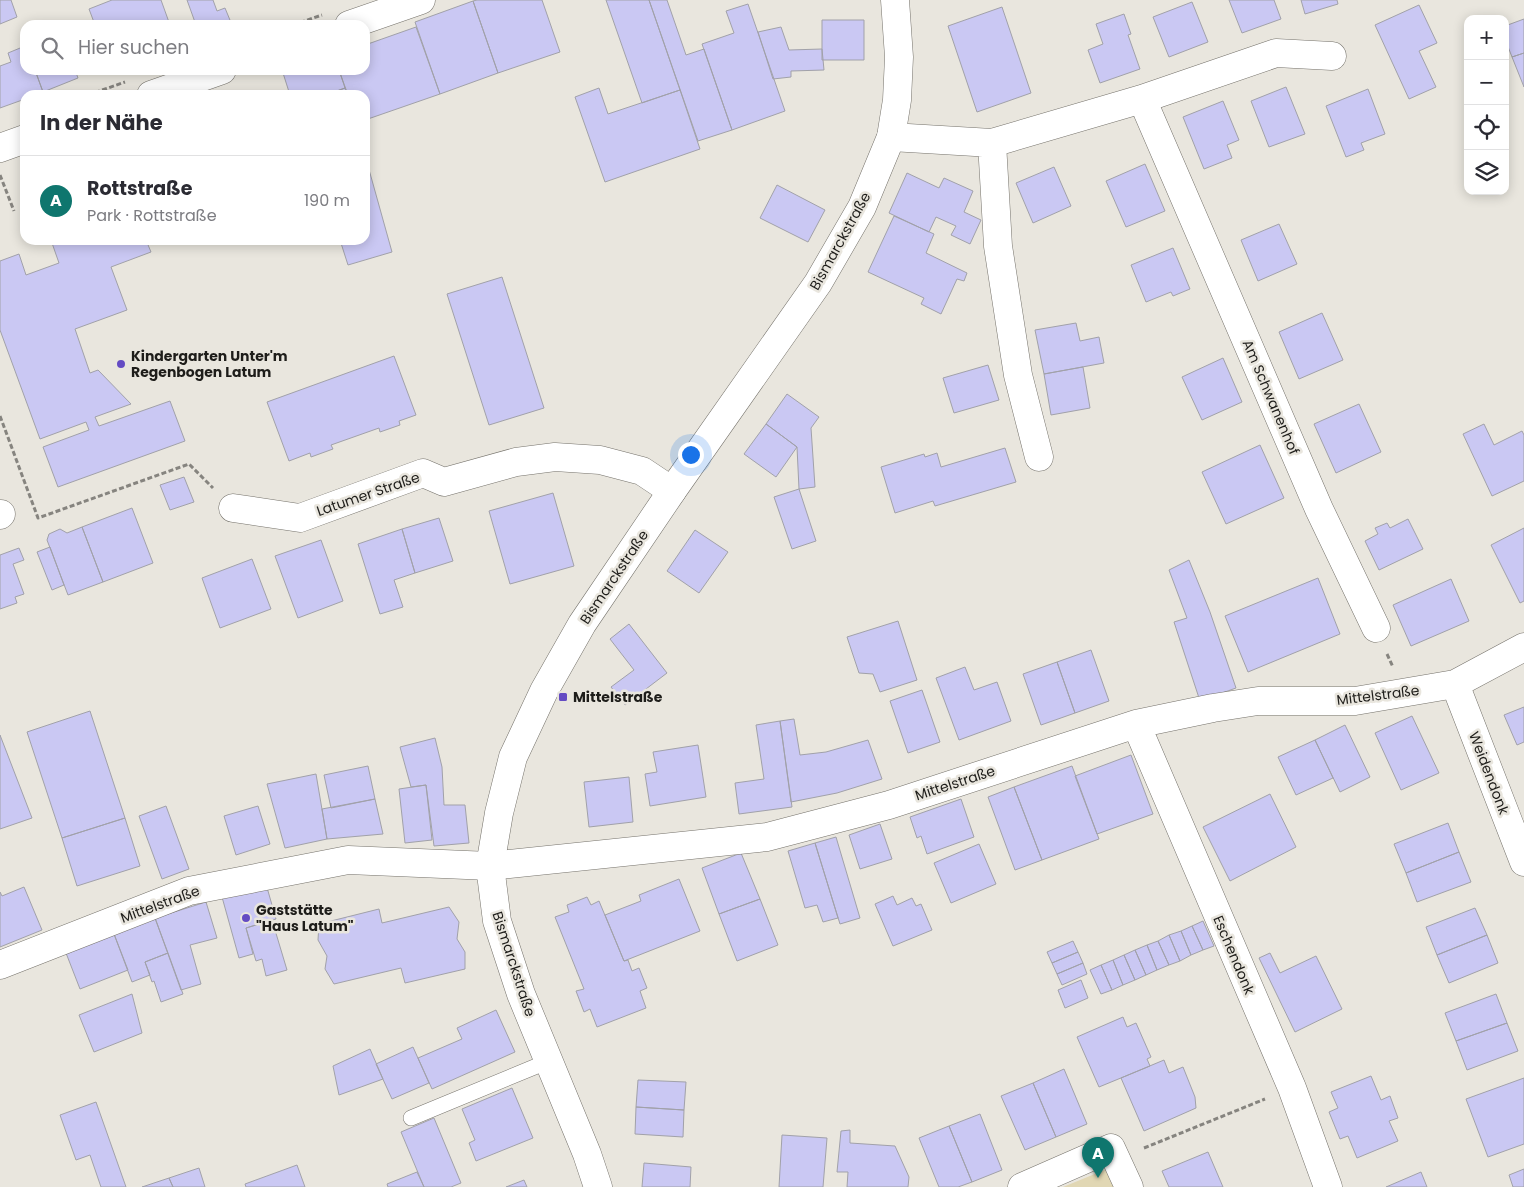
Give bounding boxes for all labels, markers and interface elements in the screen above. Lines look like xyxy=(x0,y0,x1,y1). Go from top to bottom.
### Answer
map controls xyxy=(1464,15,1509,195)
button: + xyxy=(1464,15,1509,60)
search box xyxy=(20,20,370,75)
icon: search xyxy=(38,34,66,62)
text: Hier suchen xyxy=(78,34,189,61)
button: − xyxy=(1464,60,1509,105)
button: locate xyxy=(1464,105,1509,150)
text: In der Nähe xyxy=(40,108,163,137)
button: layers xyxy=(1464,150,1509,195)
text: Rottstraße xyxy=(87,175,192,202)
street label: Bismarckstraße xyxy=(805,188,875,294)
text: A xyxy=(50,189,62,212)
text: 190 m xyxy=(304,189,350,212)
text: Park · Rottstraße xyxy=(87,204,217,227)
street label: Am Schwanenhof xyxy=(1238,336,1304,458)
place label: Kindergarten Unter'm Regenbogen Latum xyxy=(131,346,288,382)
marker: Kindergarten Unter'm Regenbogen Latum xyxy=(115,358,127,370)
your location xyxy=(678,442,704,468)
street label: Latumer Straße xyxy=(314,467,423,521)
street label: Bismarckstraße xyxy=(575,526,653,628)
street label: Mittelstraße xyxy=(1336,680,1421,710)
place label: Mittelstraße xyxy=(573,687,663,707)
marker: Mittelstraße xyxy=(557,691,569,703)
street label: Weidendonk xyxy=(1464,729,1514,818)
street label: Mittelstraße xyxy=(912,761,998,805)
street label: Mittelstraße xyxy=(118,880,203,928)
place label: Gaststätte "Haus Latum" xyxy=(256,900,354,936)
street label: Bismarckstraße xyxy=(488,909,541,1019)
marker: Gaststätte "Haus Latum" xyxy=(240,912,252,924)
street label: Eschendonk xyxy=(1208,912,1260,998)
pin: A xyxy=(1082,1137,1114,1178)

